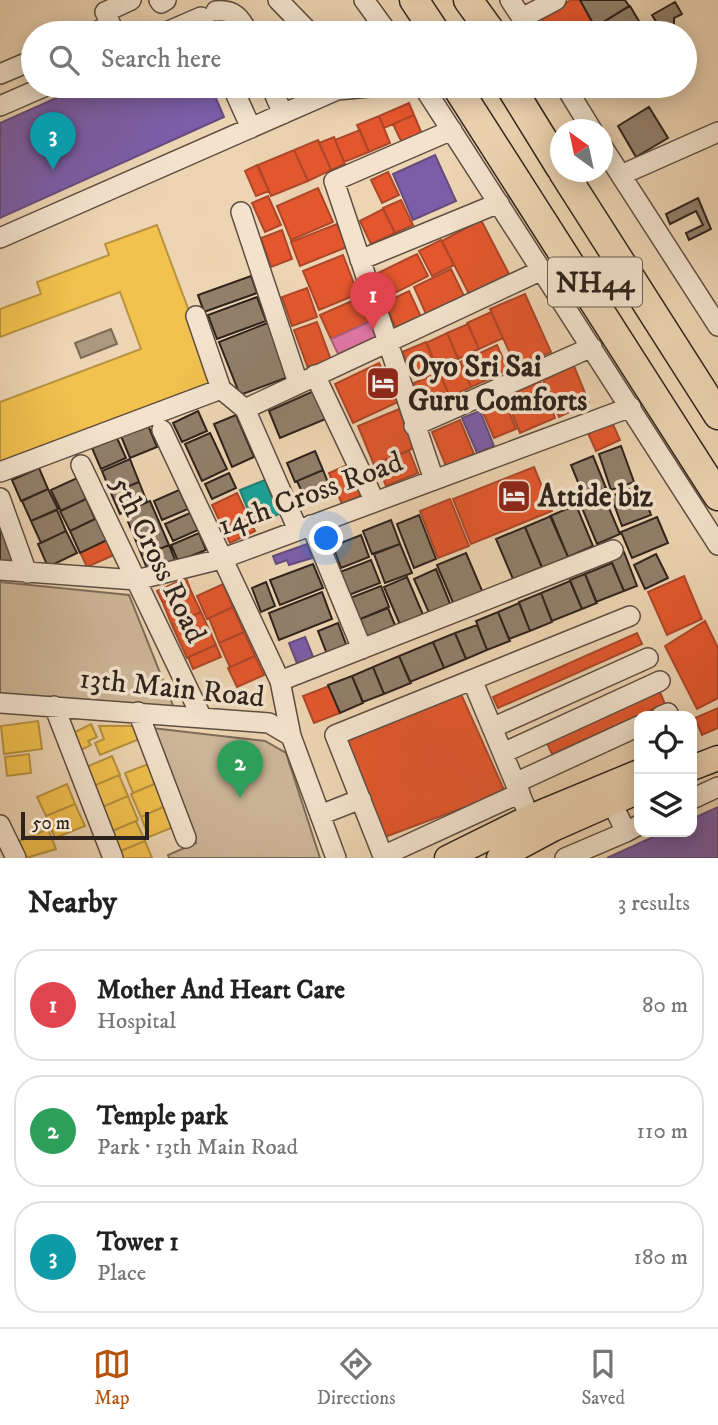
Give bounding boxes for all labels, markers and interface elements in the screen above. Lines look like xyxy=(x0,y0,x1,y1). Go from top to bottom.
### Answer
search box xyxy=(21,21,697,98)
icon: search xyxy=(45,41,83,79)
text: Search here xyxy=(101,43,221,76)
pin: 3 xyxy=(30,112,76,170)
north arrow xyxy=(550,119,613,182)
road number: NH44 xyxy=(548,258,642,306)
pin: 1 xyxy=(350,272,396,330)
place label: Oyo Sri Sai Guru Comforts xyxy=(408,349,587,420)
hotel icon: Oyo Sri Sai Guru Comforts xyxy=(364,364,402,402)
street label: 14th Cross Road xyxy=(213,444,408,545)
street label: 5th Cross Road xyxy=(101,470,214,649)
hotel icon: Attide biz xyxy=(495,477,533,515)
place label: Attide biz xyxy=(537,479,654,516)
your location xyxy=(309,521,343,555)
street label: 13th Main Road xyxy=(77,660,266,717)
map controls xyxy=(634,711,697,837)
button: locate xyxy=(634,711,697,774)
pin: 2 xyxy=(217,740,263,798)
button: layers xyxy=(634,774,697,837)
scale bar xyxy=(21,809,149,841)
text: 50 m xyxy=(32,812,70,835)
text: Nearby xyxy=(28,885,117,922)
text: 3 results xyxy=(618,889,690,918)
text: Mother And Heart Care xyxy=(97,974,345,1007)
text: 1 xyxy=(49,991,57,1020)
text: 80 m xyxy=(642,991,688,1020)
text: Hospital xyxy=(97,1007,176,1036)
text: Temple park xyxy=(97,1100,228,1133)
text: 2 xyxy=(47,1117,59,1146)
text: 110 m xyxy=(637,1117,688,1146)
text: Park · 13th Main Road xyxy=(97,1133,298,1162)
text: Tower 1 xyxy=(97,1226,179,1259)
text: 3 xyxy=(49,1243,57,1272)
text: 180 m xyxy=(633,1243,688,1272)
text: Place xyxy=(97,1259,146,1288)
tab: Map xyxy=(93,1345,131,1410)
tab: Directions xyxy=(317,1345,396,1410)
tab: Saved xyxy=(581,1345,625,1410)

